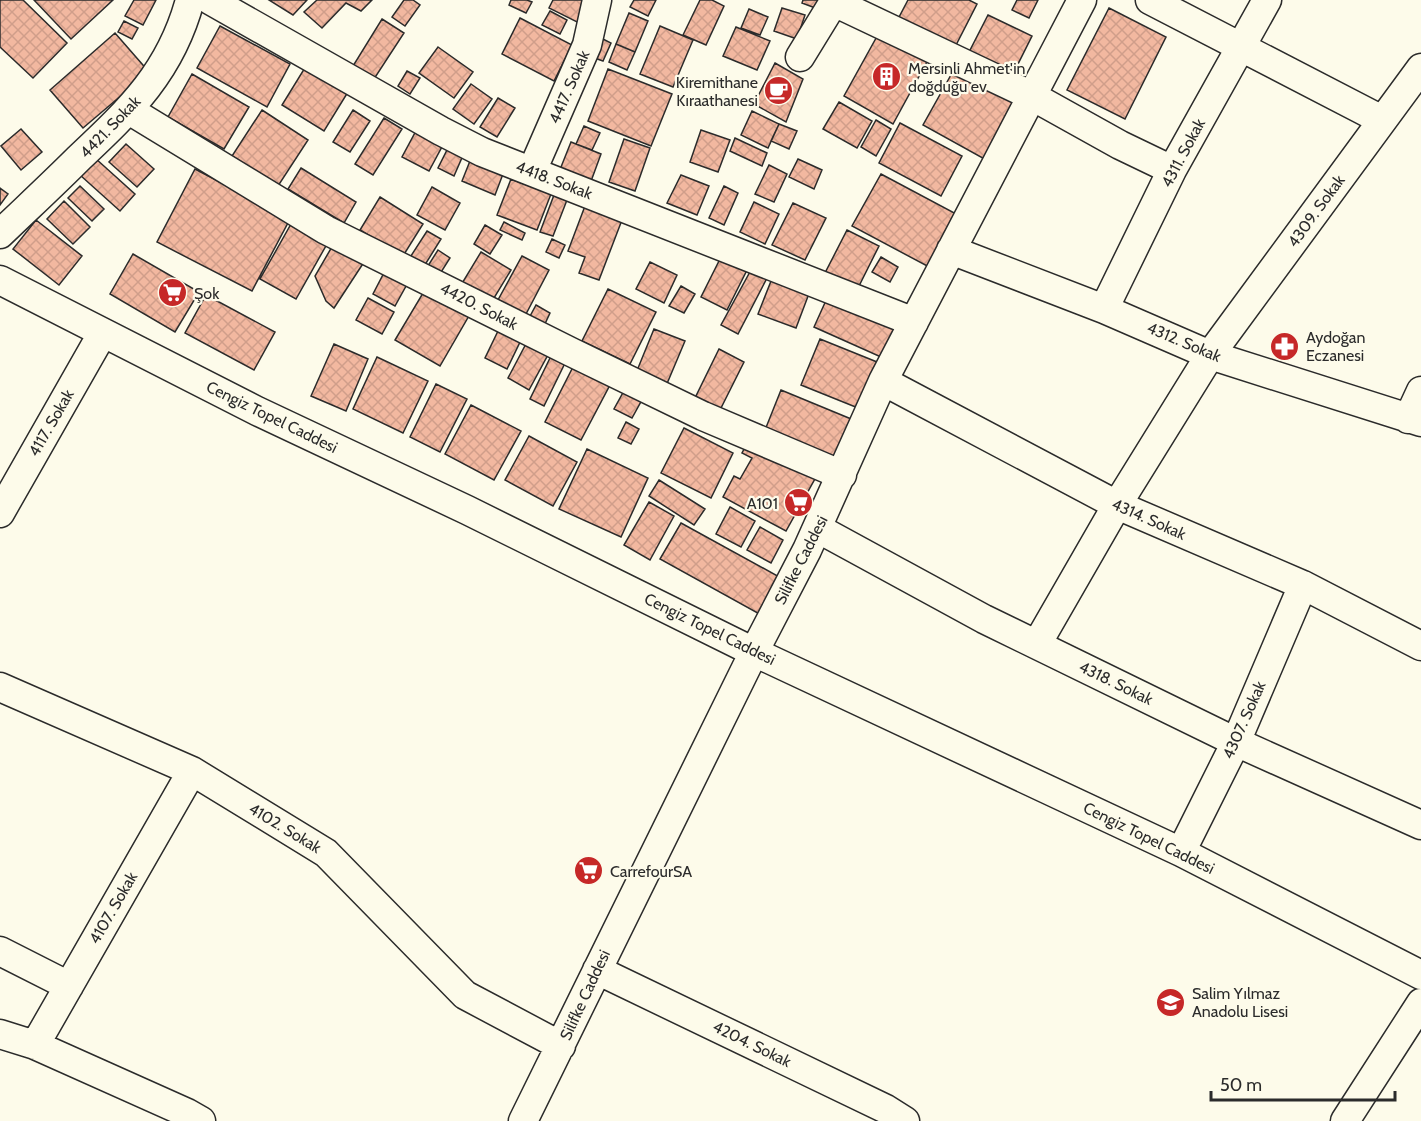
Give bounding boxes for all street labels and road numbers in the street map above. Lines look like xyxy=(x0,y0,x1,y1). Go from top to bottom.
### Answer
street label: 4417. Sokak xyxy=(544,47,594,127)
street label: 4421. Sokak xyxy=(76,91,145,162)
street label: 4311. Sokak xyxy=(1157,115,1209,191)
street label: 4418. Sokak xyxy=(513,157,596,204)
street label: 4309. Sokak xyxy=(1283,170,1349,251)
street label: 4420. Sokak xyxy=(437,278,522,334)
street label: 4312. Sokak xyxy=(1144,318,1225,366)
street label: Cengiz Topel Caddesi xyxy=(203,377,341,457)
street label: 4117. Sokak xyxy=(24,385,78,460)
street label: 4314. Sokak xyxy=(1109,494,1190,544)
street label: Silifke Caddesi xyxy=(770,512,832,608)
street label: Cengiz Topel Caddesi xyxy=(641,589,779,669)
street label: 4318. Sokak xyxy=(1076,657,1157,709)
street label: 4307. Sokak xyxy=(1218,677,1270,762)
street label: Cengiz Topel Caddesi xyxy=(1080,798,1218,878)
street label: 4102. Sokak xyxy=(245,799,325,857)
street label: 4107. Sokak xyxy=(85,868,142,947)
street label: Silifke Caddesi xyxy=(556,947,614,1043)
street label: 4204. Sokak xyxy=(710,1017,795,1071)

